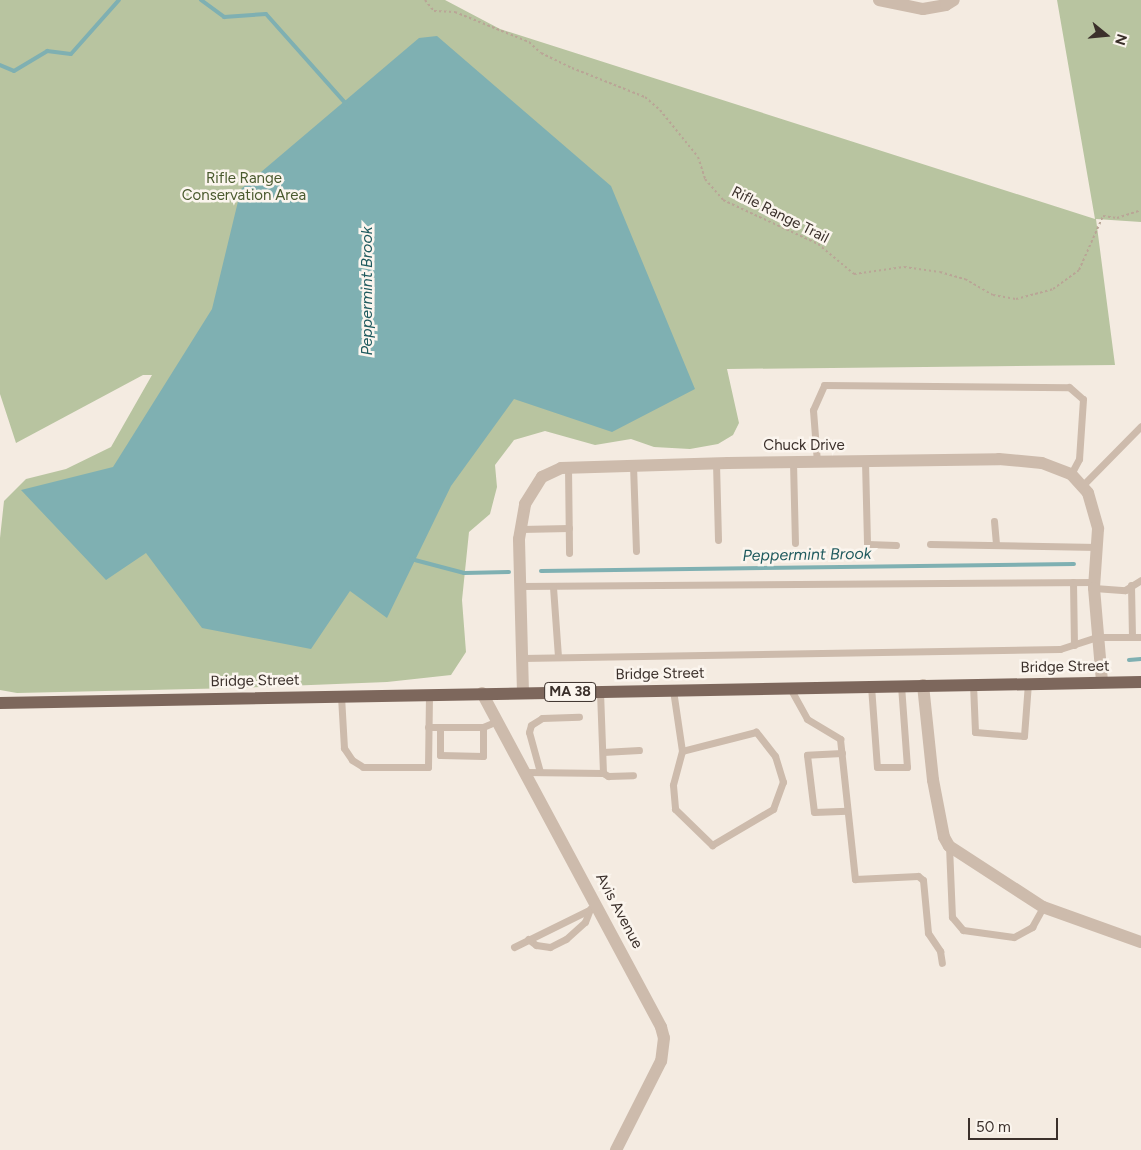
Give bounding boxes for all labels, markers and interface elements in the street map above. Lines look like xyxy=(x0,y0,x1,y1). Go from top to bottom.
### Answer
north arrow xyxy=(1081,10,1131,60)
text: N xyxy=(1111,32,1131,47)
park label: Rifle Range Conservation Area xyxy=(182,169,306,204)
street label: Rifle Range Trail xyxy=(728,183,832,247)
water label: Peppermint Brook xyxy=(357,227,377,355)
street label: Chuck Drive xyxy=(763,437,845,455)
water label: Peppermint Brook xyxy=(742,544,872,566)
street label: Bridge Street xyxy=(1020,657,1110,677)
street label: Bridge Street xyxy=(615,664,705,684)
street label: Bridge Street xyxy=(210,671,300,691)
road number: MA 38 xyxy=(544,680,596,704)
street label: Avis Avenue xyxy=(592,870,646,952)
scale bar xyxy=(971,1108,1061,1140)
text: 50 m xyxy=(976,1118,1011,1136)

